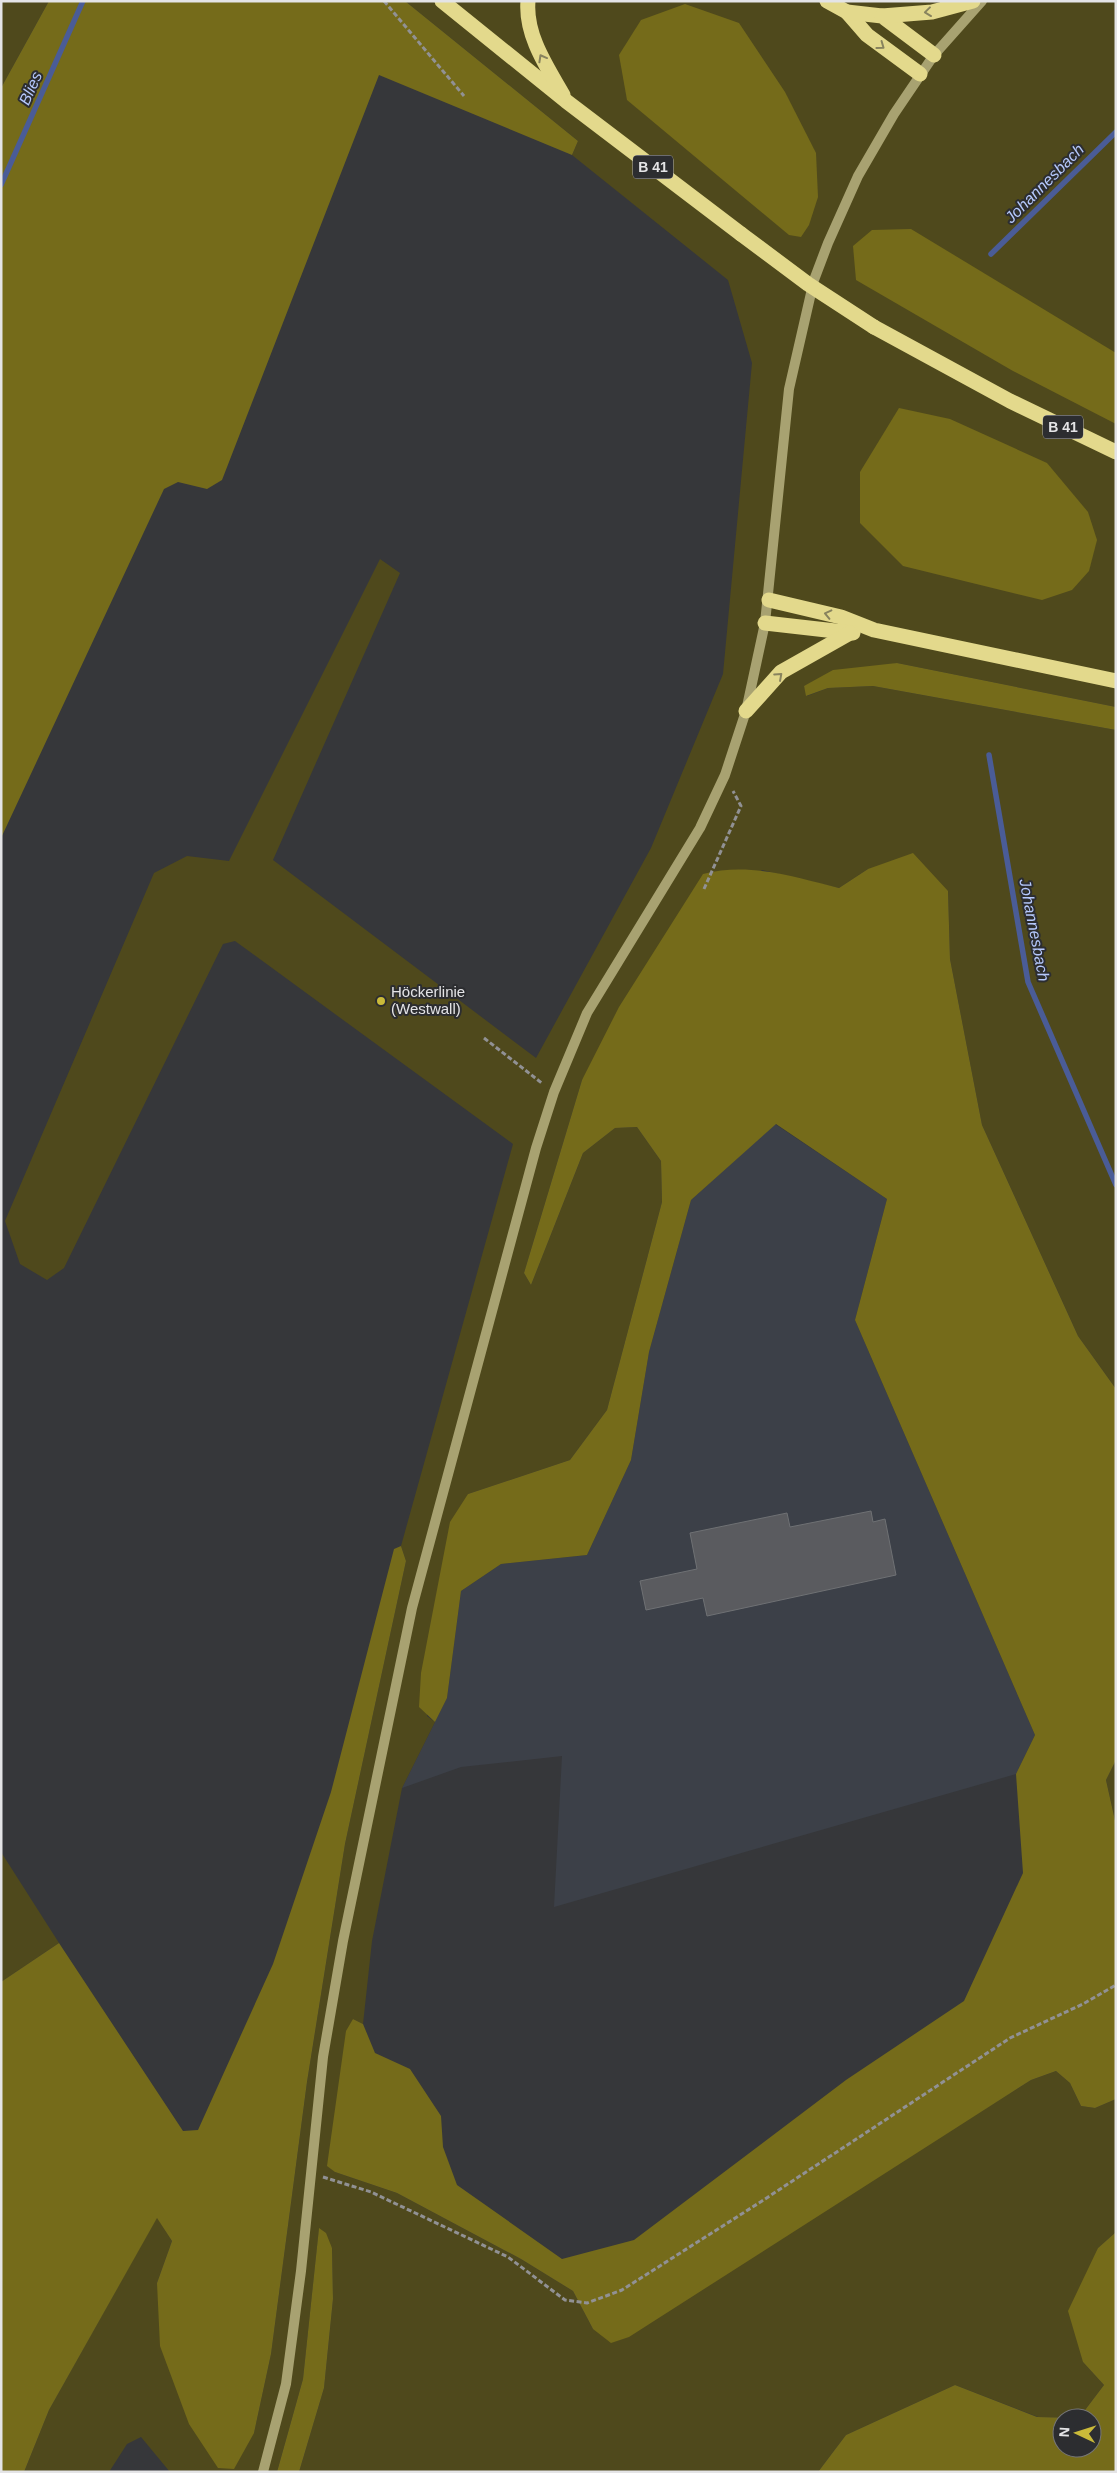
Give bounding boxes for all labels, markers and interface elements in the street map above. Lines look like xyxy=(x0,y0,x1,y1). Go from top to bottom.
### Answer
one-way arrow xyxy=(924,6,932,17)
one-way arrow xyxy=(875,40,885,49)
one-way arrow xyxy=(538,54,548,63)
water label: Blies xyxy=(16,69,45,108)
water label: Johannesbach xyxy=(1001,140,1087,227)
road number: B 41 xyxy=(633,156,673,178)
road number: B 41 xyxy=(1043,416,1083,438)
one-way arrow xyxy=(824,609,833,620)
one-way arrow xyxy=(774,673,783,682)
water label: Johannesbach xyxy=(1016,876,1053,983)
place label: Höckerlinie (Westwall) xyxy=(391,983,465,1017)
marker: Höckerlinie (Westwall) xyxy=(375,995,387,1007)
north arrow xyxy=(1052,2408,1102,2458)
text: N xyxy=(1056,2426,1072,2438)

